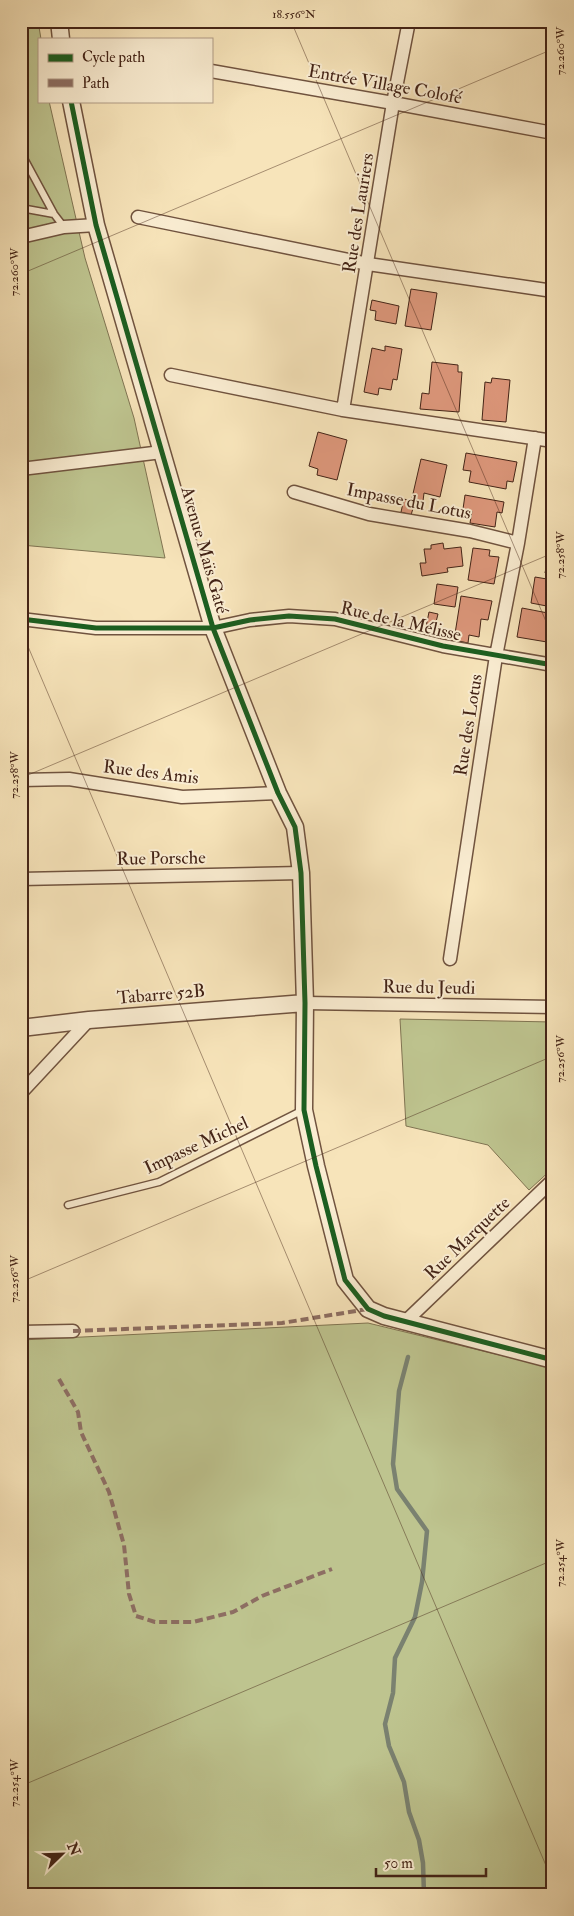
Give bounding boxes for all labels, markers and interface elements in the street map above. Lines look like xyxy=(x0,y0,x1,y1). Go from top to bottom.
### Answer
text: 18.556°N xyxy=(272,7,316,22)
text: 72.260°W xyxy=(553,26,568,75)
legend xyxy=(38,38,212,102)
text: Cycle path xyxy=(82,48,145,68)
street label: Entrée Village Colofé xyxy=(306,60,464,109)
text: Path xyxy=(82,74,109,93)
street label: Rue des Lauriers xyxy=(338,151,379,275)
text: 72.260°W xyxy=(7,247,22,296)
street label: Impasse du Lotus xyxy=(345,478,473,525)
street label: Avenue Maïs Gaté xyxy=(175,483,234,617)
text: 72.258°W xyxy=(553,531,568,579)
street label: Rue de la Mélisse xyxy=(338,596,464,647)
street label: Rue des Lotus xyxy=(449,673,488,778)
text: 72.258°W xyxy=(7,751,22,799)
street label: Rue des Amis xyxy=(102,755,200,790)
street label: Rue Porsche xyxy=(116,846,206,871)
street label: Rue du Jeudi xyxy=(382,975,476,1000)
street label: Tabarre 52B xyxy=(116,979,206,1010)
text: 72.256°W xyxy=(553,1034,568,1083)
street label: Impasse Michel xyxy=(140,1111,252,1180)
street label: Rue Marquette xyxy=(420,1191,515,1285)
text: 72.256°W xyxy=(7,1254,22,1303)
text: 72.254°W xyxy=(553,1538,568,1587)
text: 72.254°W xyxy=(7,1758,22,1807)
north arrow xyxy=(38,1828,88,1878)
text: N xyxy=(63,1839,84,1859)
scale bar xyxy=(376,1846,486,1878)
text: 50 m xyxy=(384,1854,413,1873)

